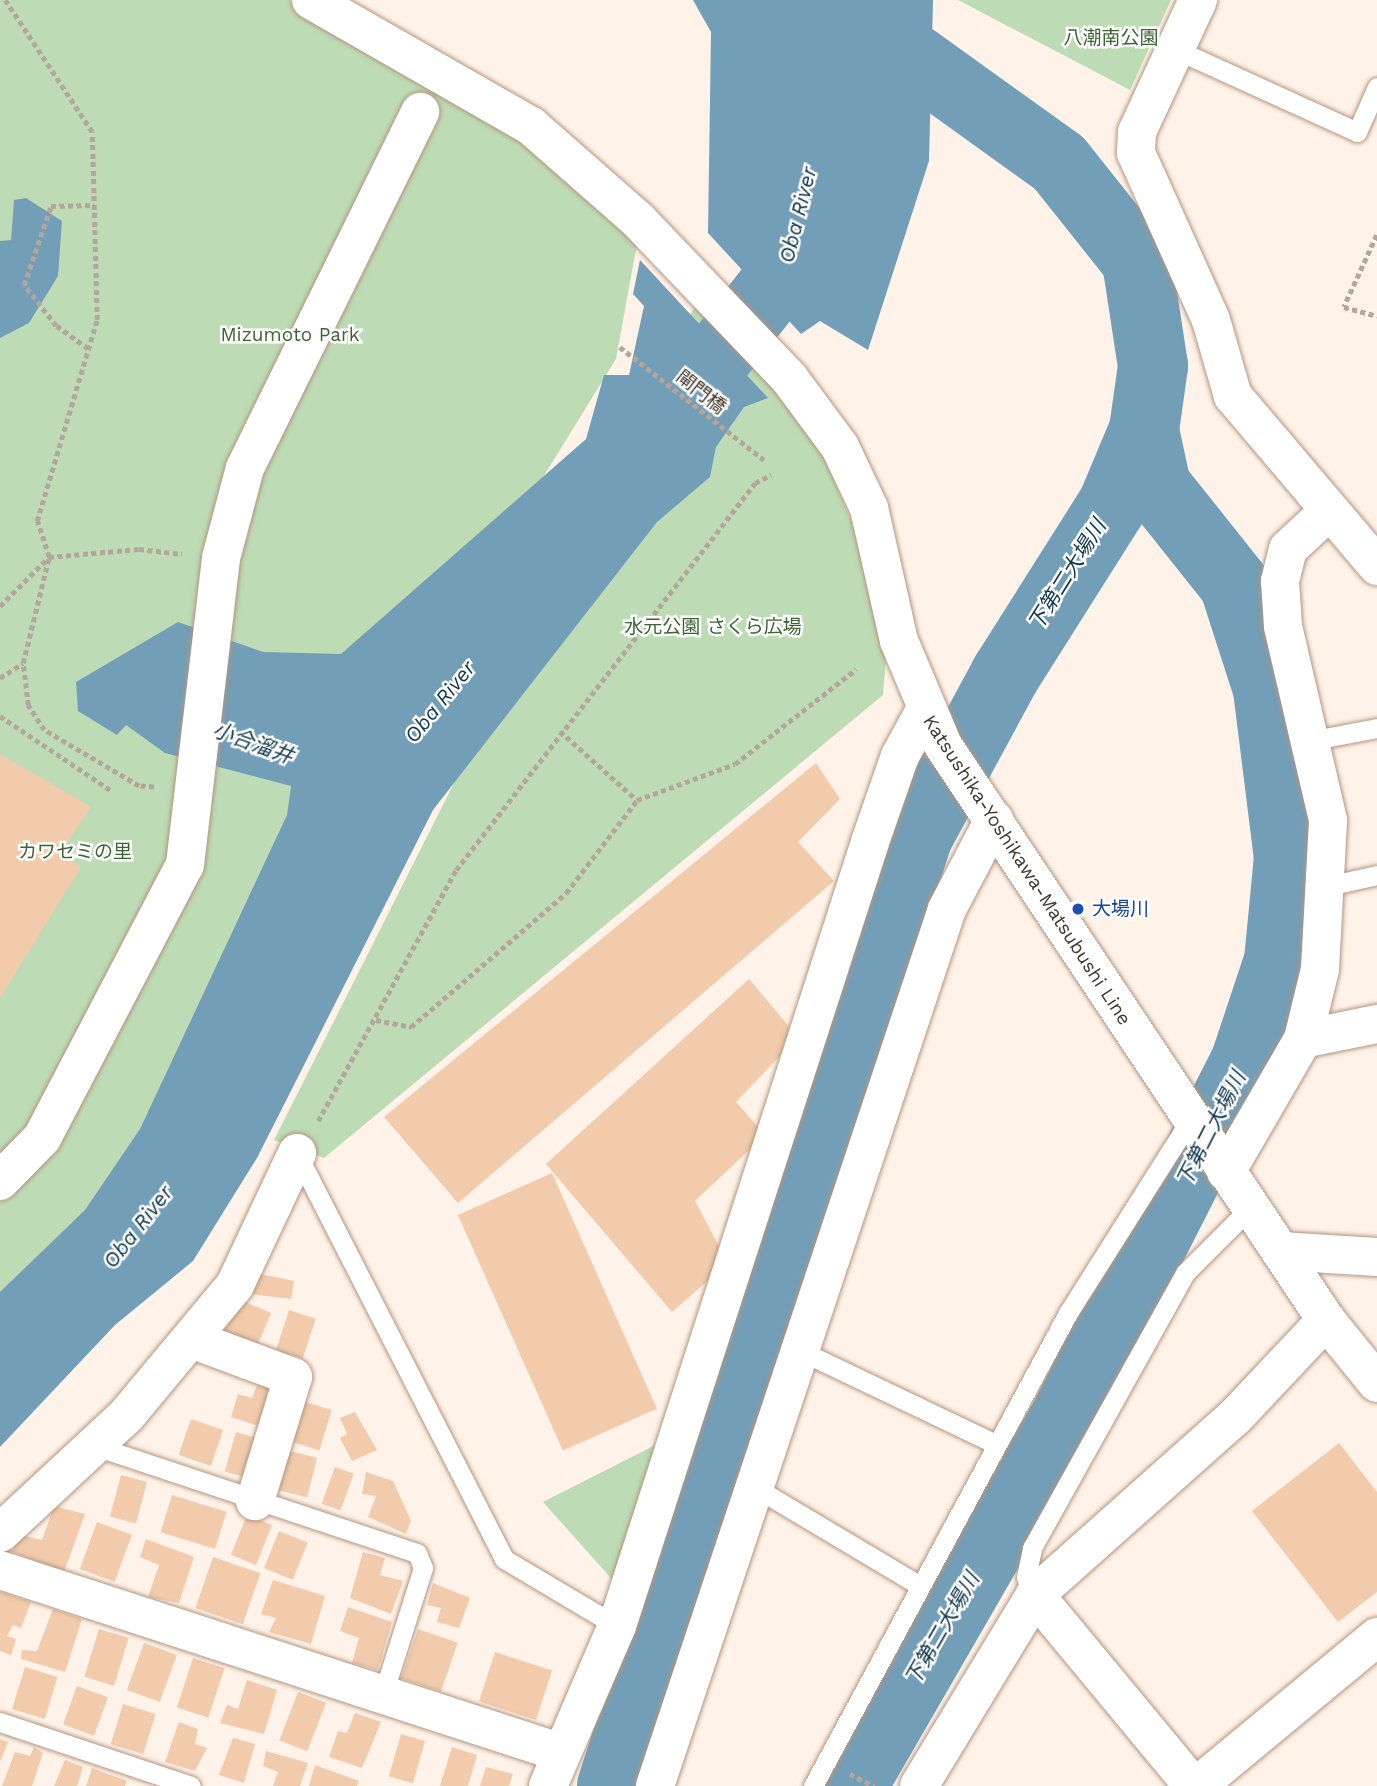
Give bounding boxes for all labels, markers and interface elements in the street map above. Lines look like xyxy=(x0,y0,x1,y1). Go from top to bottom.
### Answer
park label: 八潮南公園 xyxy=(1064,27,1158,49)
water label: Oba River xyxy=(774,164,822,266)
park label: Mizumoto Park xyxy=(220,324,360,346)
street label: 閘門橋 xyxy=(672,365,730,419)
water label: 下第二大場川 xyxy=(1023,515,1111,635)
park label: 水元公園 さくら広場 xyxy=(624,616,802,638)
water label: Oba River xyxy=(399,656,481,748)
street label: Katsushika-Yoshikawa-Matsubushi Line xyxy=(918,711,1136,1029)
water label: 小合溜井 xyxy=(209,717,297,769)
park label: カワセミの里 xyxy=(18,841,132,863)
place label: 大場川 xyxy=(1092,898,1149,920)
marker: 大場川 xyxy=(1070,901,1086,917)
water label: 下第二大場川 xyxy=(1171,1067,1251,1191)
water label: Oba River xyxy=(98,1181,178,1273)
water label: 下第二大場川 xyxy=(900,1568,984,1690)

